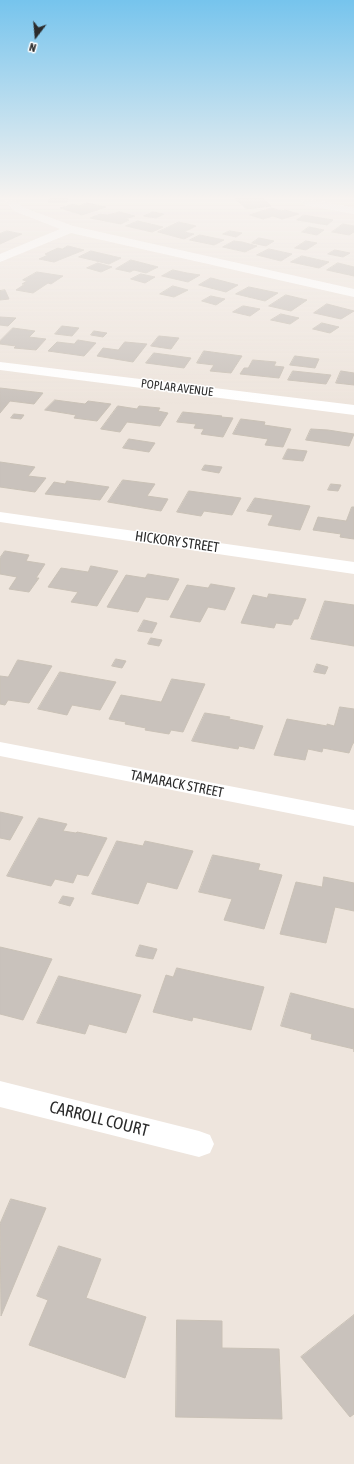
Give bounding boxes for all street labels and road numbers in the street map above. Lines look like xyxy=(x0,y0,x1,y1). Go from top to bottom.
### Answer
street label: POPLAR AVENUE xyxy=(140,376,214,400)
street label: HICKORY STREET xyxy=(134,528,220,556)
street label: TAMARACK STREET xyxy=(129,767,225,801)
street label: CARROLL COURT xyxy=(47,1097,151,1141)

